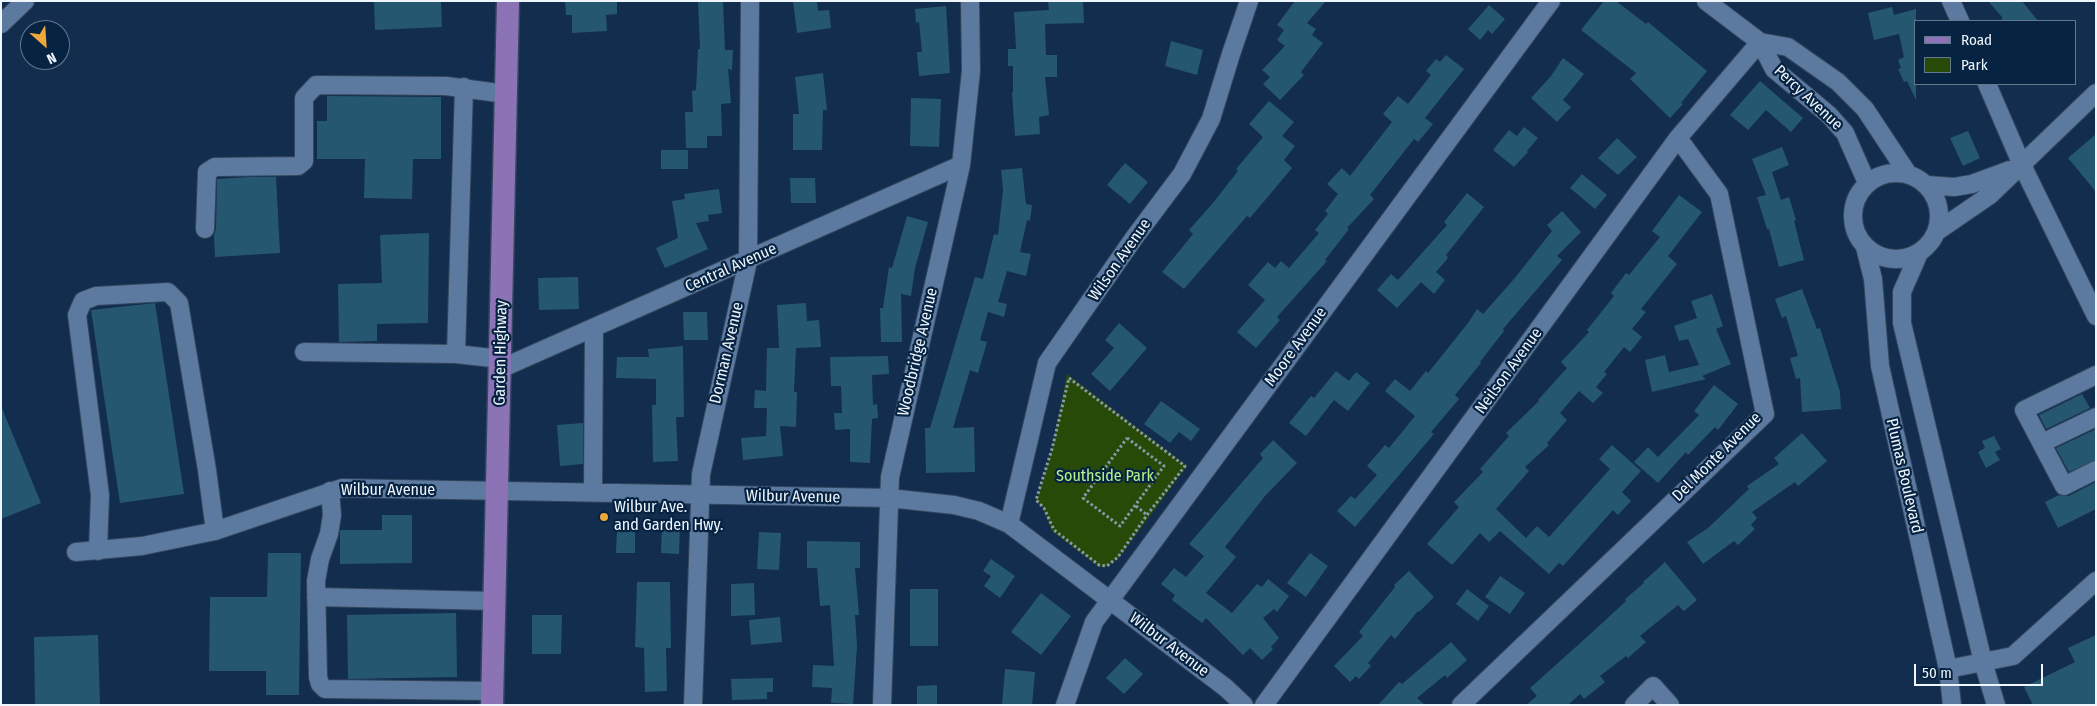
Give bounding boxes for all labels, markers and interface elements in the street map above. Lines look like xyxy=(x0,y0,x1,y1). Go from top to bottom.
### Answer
north arrow xyxy=(20,20,70,70)
legend xyxy=(1914,20,2077,85)
text: Road xyxy=(1961,31,1992,49)
text: N xyxy=(44,49,59,68)
text: Park xyxy=(1961,56,1988,74)
street label: Percy Avenue xyxy=(1770,61,1846,135)
street label: Wilson Avenue xyxy=(1085,215,1155,305)
street label: Central Avenue xyxy=(682,239,780,297)
street label: Woodbridge Avenue xyxy=(894,286,942,418)
street label: Garden Highway xyxy=(490,300,512,406)
street label: Dorman Avenue xyxy=(706,300,748,406)
street label: Moore Avenue xyxy=(1261,304,1331,390)
street label: Neilson Avenue xyxy=(1471,324,1547,418)
street label: Del Monte Avenue xyxy=(1668,408,1766,506)
street label: Plumas Boulevard xyxy=(1881,417,1927,535)
park label: Southside Park xyxy=(1056,467,1154,487)
street label: Wilbur Avenue xyxy=(341,481,435,501)
street label: Wilbur Avenue xyxy=(746,487,840,507)
place label: Wilbur Ave. and Garden Hwy. xyxy=(614,498,723,536)
marker: Wilbur Ave. and Garden Hwy. xyxy=(598,511,610,523)
street label: Wilbur Avenue xyxy=(1125,609,1213,681)
scale bar xyxy=(1917,654,2046,686)
text: 50 m xyxy=(1922,664,1952,682)

